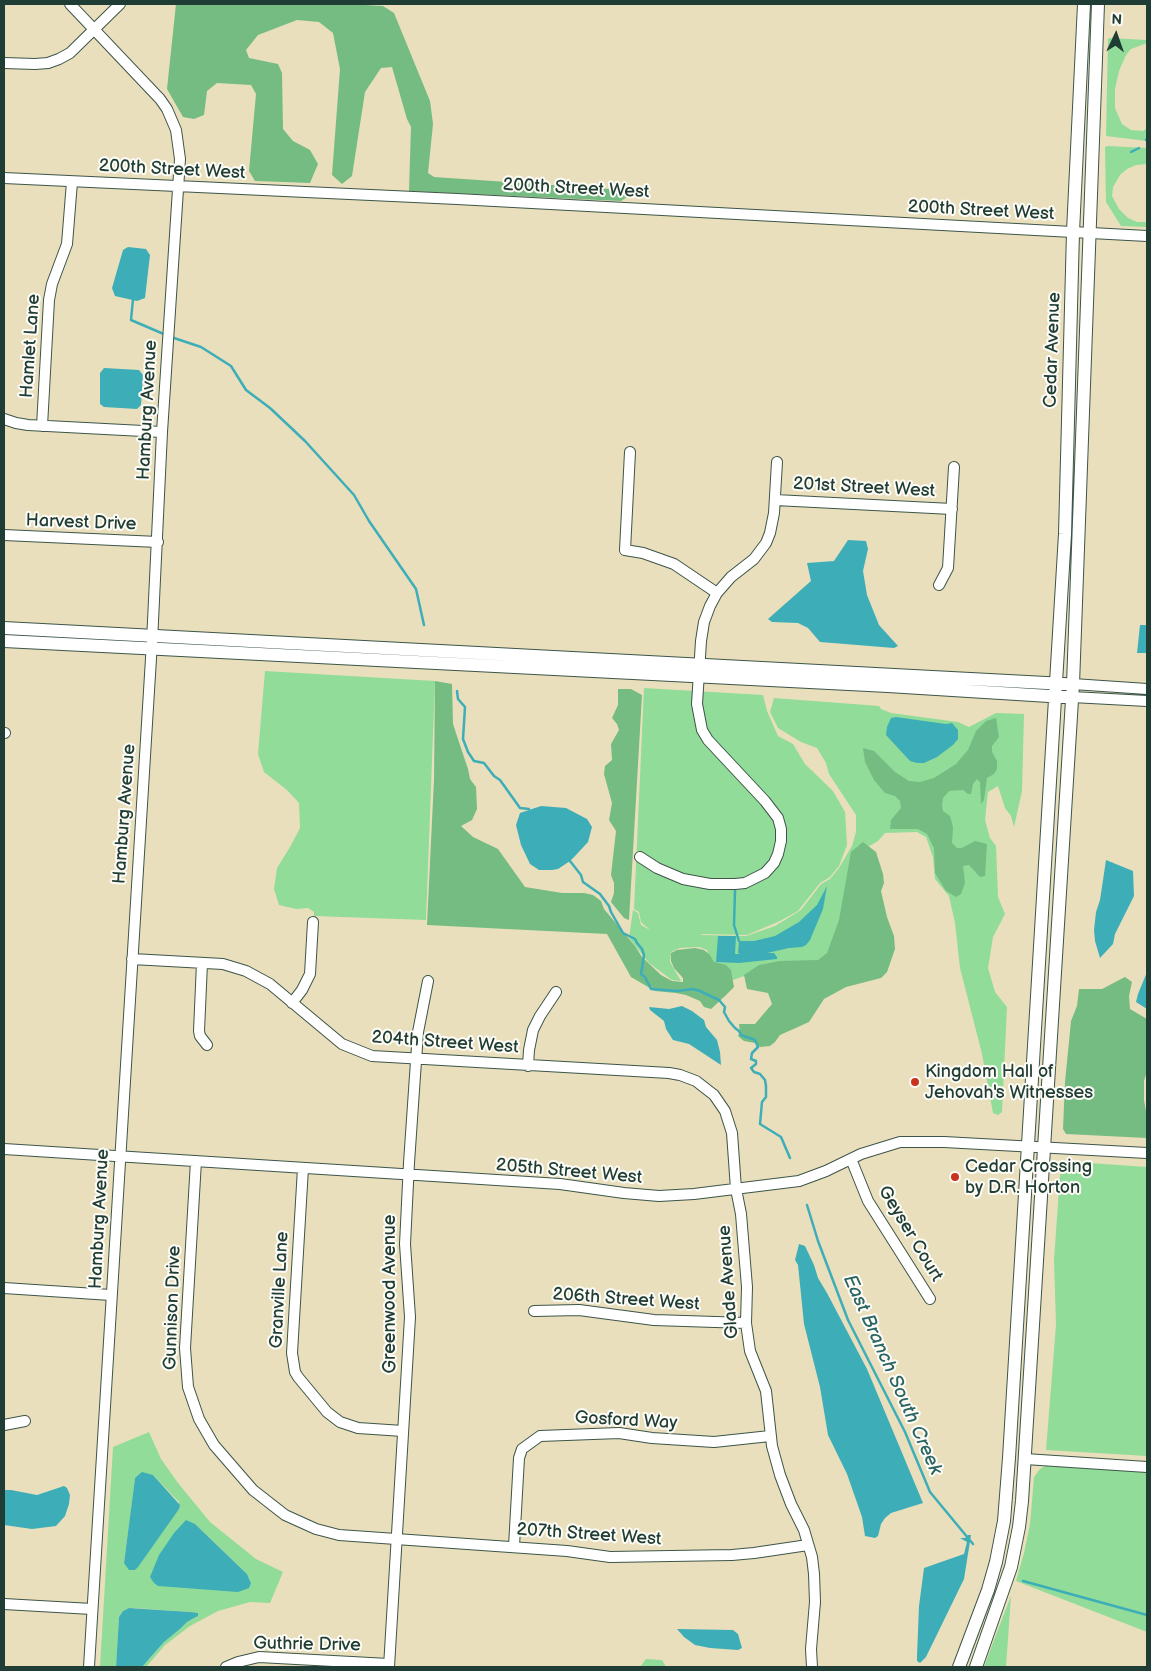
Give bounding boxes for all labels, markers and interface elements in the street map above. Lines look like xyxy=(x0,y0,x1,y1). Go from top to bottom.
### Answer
north arrow xyxy=(1091,10,1141,60)
text: N xyxy=(1111,11,1122,28)
street label: 200th Street West xyxy=(98,155,246,185)
street label: 200th Street West xyxy=(502,174,650,204)
street label: 200th Street West xyxy=(907,196,1055,226)
street label: Cedar Avenue xyxy=(1040,292,1066,408)
street label: Hamlet Lane xyxy=(17,293,45,399)
street label: Hamburg Avenue xyxy=(134,339,162,481)
street label: 201st Street West xyxy=(792,473,936,503)
street label: Harvest Drive xyxy=(25,510,137,536)
street label: Hamburg Avenue xyxy=(109,743,141,885)
street label: 204th Street West xyxy=(371,1027,519,1059)
place label: Kingdom Hall of Jehovah's Witnesses xyxy=(925,1061,1093,1104)
marker: Kingdom Hall of Jehovah's Witnesses xyxy=(909,1076,921,1088)
street label: Hamburg Avenue xyxy=(86,1148,114,1290)
street label: 205th Street West xyxy=(495,1155,643,1189)
place label: Cedar Crossing by D.R. Horton xyxy=(965,1156,1092,1198)
marker: Cedar Crossing by D.R. Horton xyxy=(949,1171,961,1183)
street label: Geyser Court xyxy=(873,1182,947,1286)
street label: Greenwood Avenue xyxy=(379,1215,401,1373)
street label: Glade Avenue xyxy=(714,1224,744,1340)
street label: Granville Lane xyxy=(266,1231,294,1349)
street label: Gunnison Drive xyxy=(160,1245,186,1371)
water label: East Branch South Creek xyxy=(837,1271,947,1479)
street label: 206th Street West xyxy=(552,1284,700,1316)
street label: Gosford Way xyxy=(574,1408,678,1434)
street label: 207th Street West xyxy=(516,1519,662,1551)
street label: Guthrie Drive xyxy=(253,1633,361,1657)

